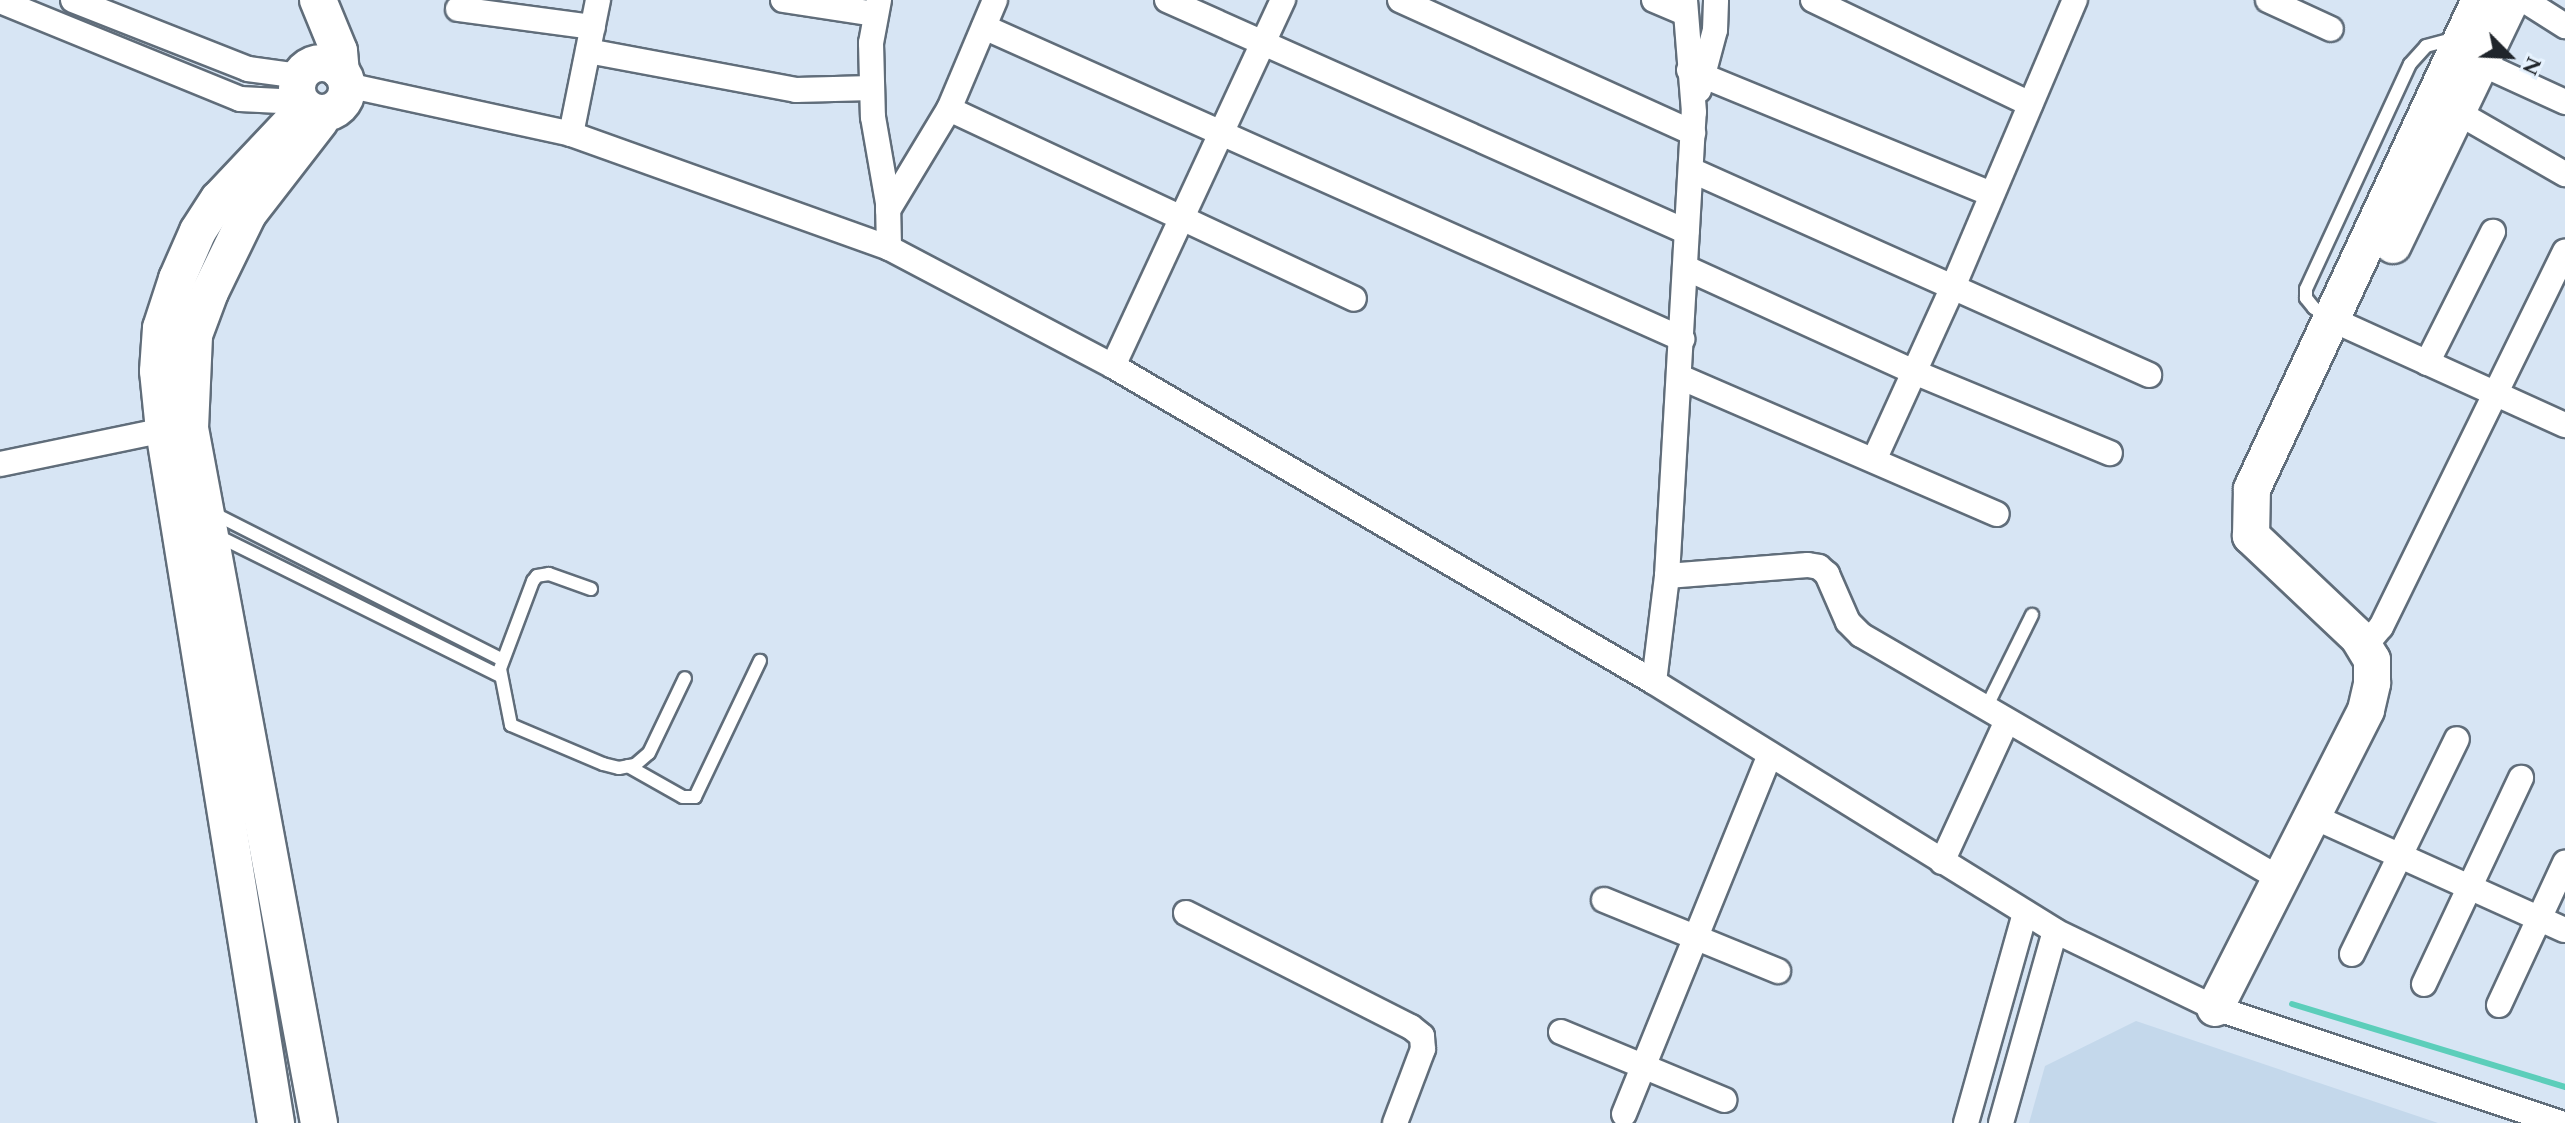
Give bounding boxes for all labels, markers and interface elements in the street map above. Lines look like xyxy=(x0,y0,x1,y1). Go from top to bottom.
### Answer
north arrow xyxy=(2469,16,2549,96)
text: N xyxy=(2513,51,2550,81)

